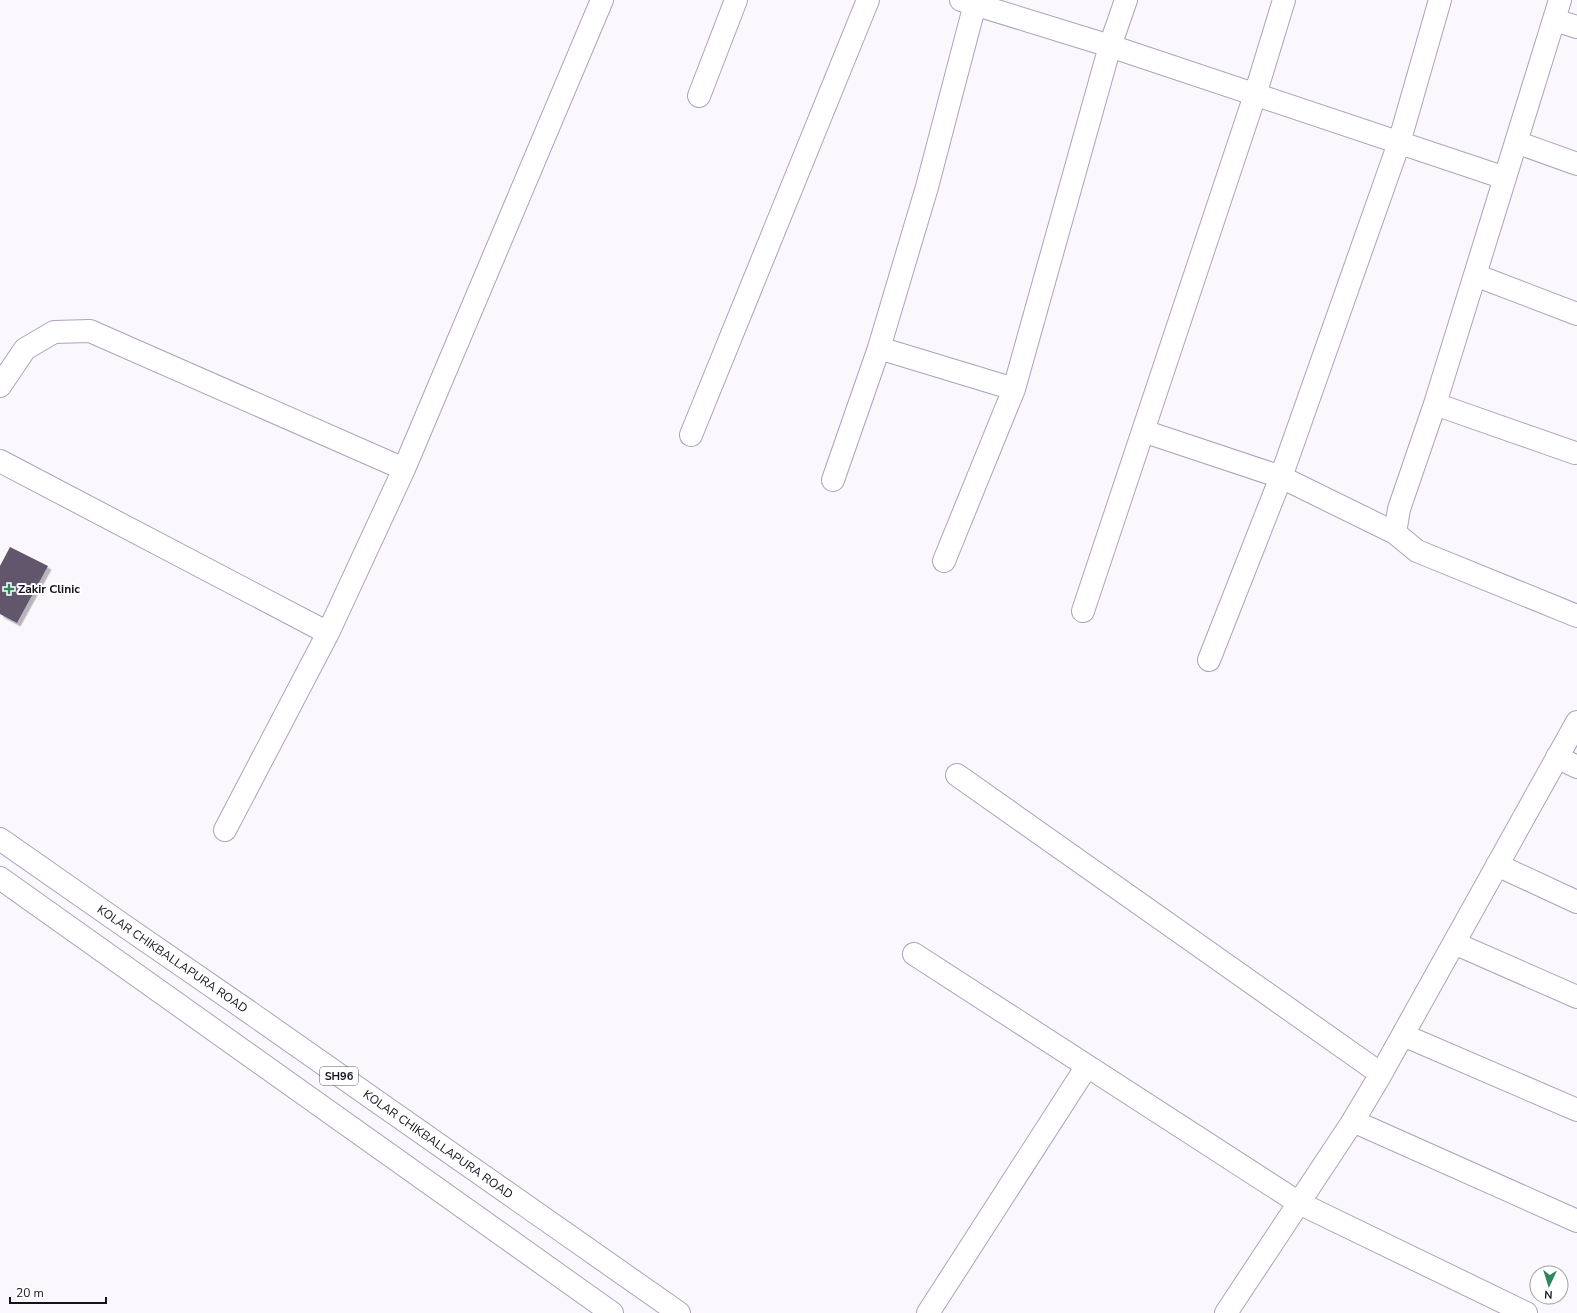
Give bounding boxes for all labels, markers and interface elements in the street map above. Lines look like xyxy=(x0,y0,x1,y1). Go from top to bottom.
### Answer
place label: Zakir Clinic xyxy=(18,581,80,597)
marker: Zakir Clinic xyxy=(3,583,15,595)
street label: KOLAR CHIKBALLAPURA ROAD xyxy=(94,901,251,1017)
road number: SH96 xyxy=(320,1067,358,1085)
street label: KOLAR CHIKBALLAPURA ROAD xyxy=(360,1086,516,1202)
north arrow xyxy=(1529,1265,1569,1305)
scale bar xyxy=(10,1279,106,1305)
text: 20 m xyxy=(16,1285,44,1301)
text: N xyxy=(1544,1287,1553,1302)

